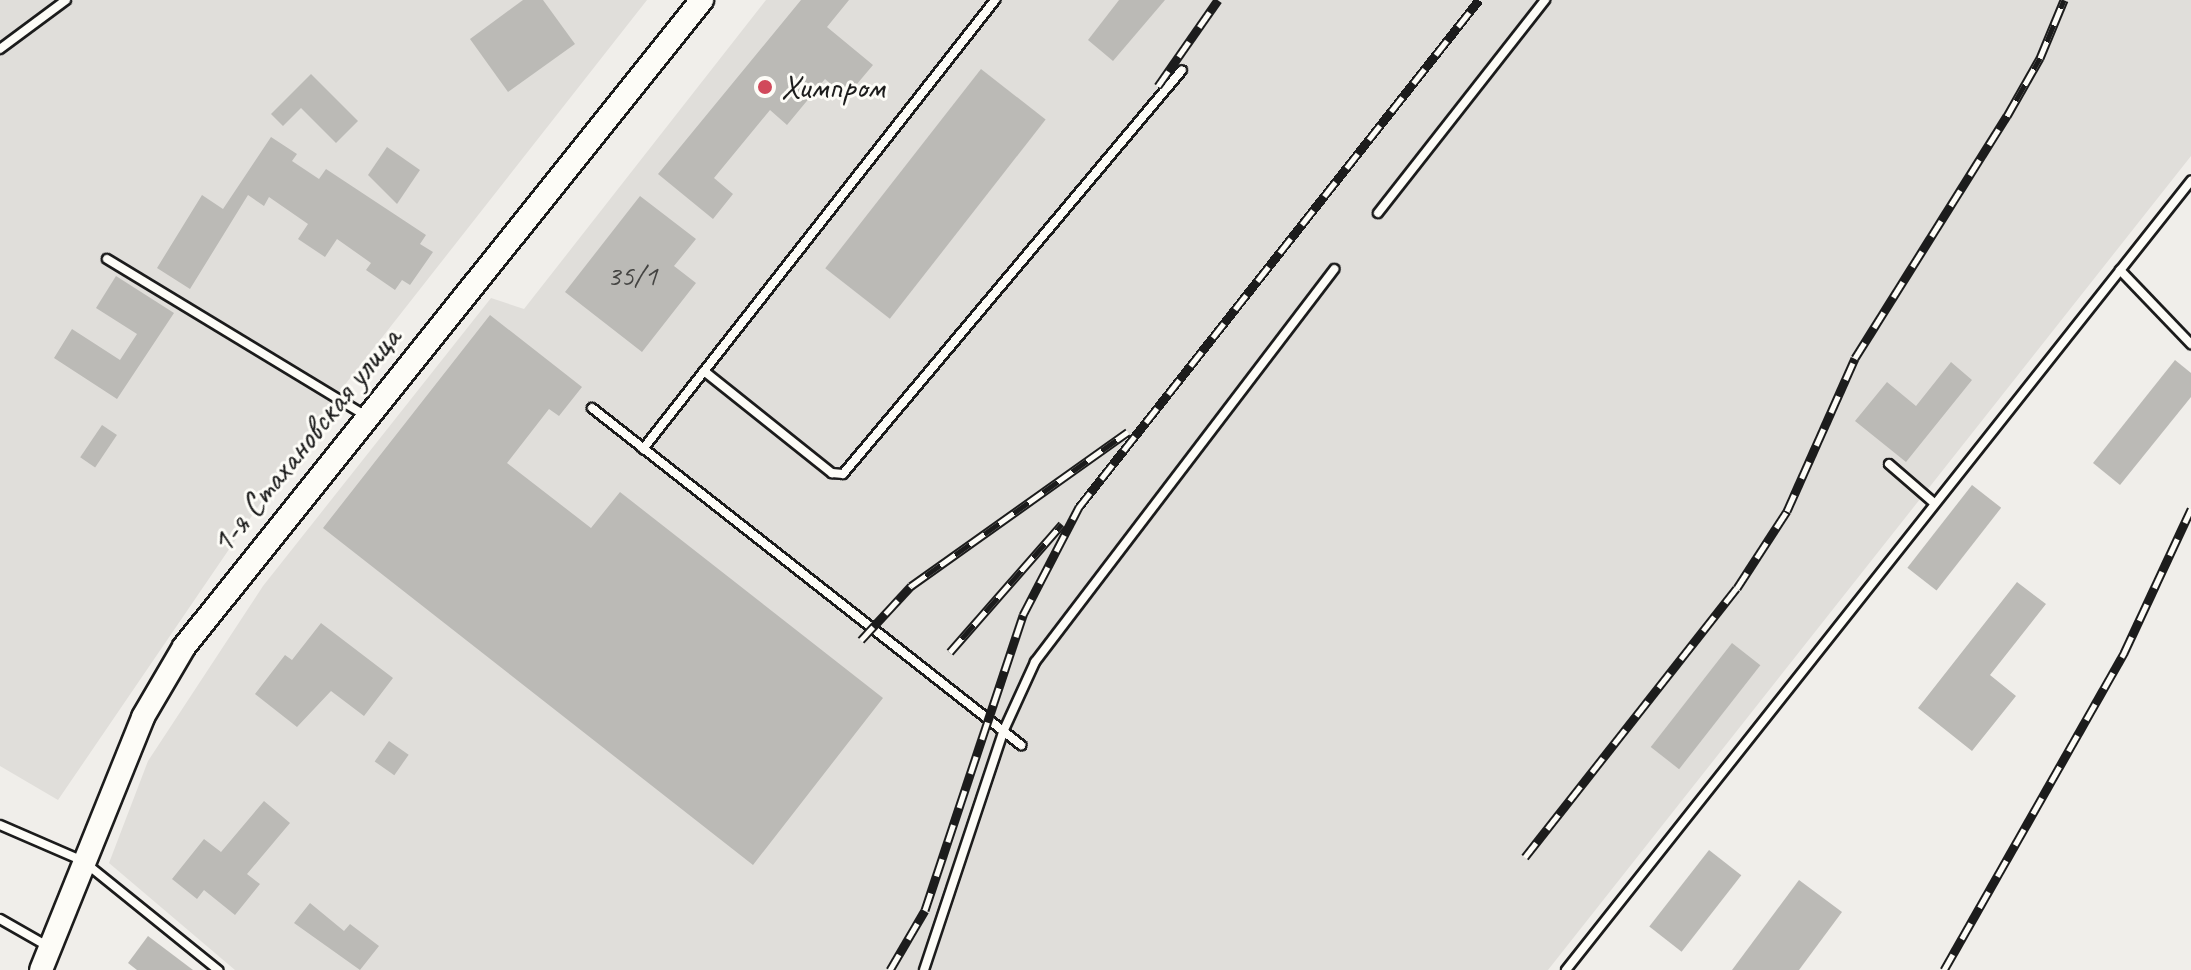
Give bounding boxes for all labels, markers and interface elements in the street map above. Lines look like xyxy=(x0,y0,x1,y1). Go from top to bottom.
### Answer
place label: Химпром xyxy=(781,67,885,107)
marker: Химпром xyxy=(756,78,774,96)
house number: 35/1 xyxy=(607,257,657,293)
street label: 1-я Стахановская улица xyxy=(201,318,409,562)

